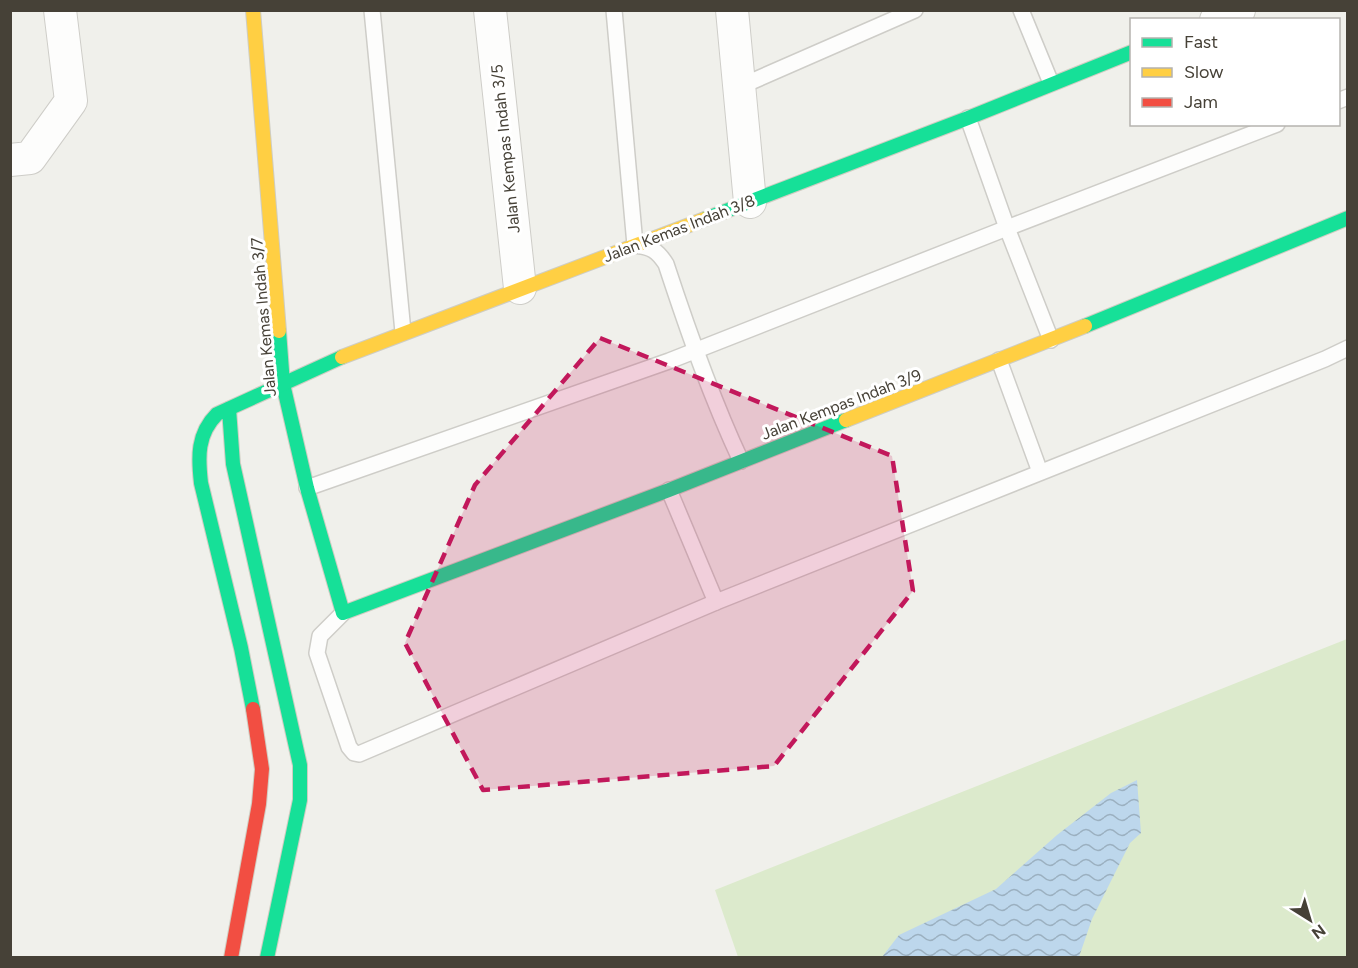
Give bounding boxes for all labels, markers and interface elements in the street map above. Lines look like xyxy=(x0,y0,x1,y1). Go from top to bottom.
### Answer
legend xyxy=(1130,18,1340,126)
text: Fast xyxy=(1184,31,1218,53)
text: Slow xyxy=(1184,61,1223,83)
street label: Jalan Kempas Indah 3/5 xyxy=(487,64,524,234)
text: Jam xyxy=(1184,91,1218,113)
street label: Jalan Kemas Indah 3/8 xyxy=(601,191,758,266)
street label: Jalan Kemas Indah 3/7 xyxy=(247,236,280,397)
street label: Jalan Kempas Indah 3/9 xyxy=(759,365,924,444)
north arrow xyxy=(1280,890,1340,950)
text: N xyxy=(1308,920,1329,943)

